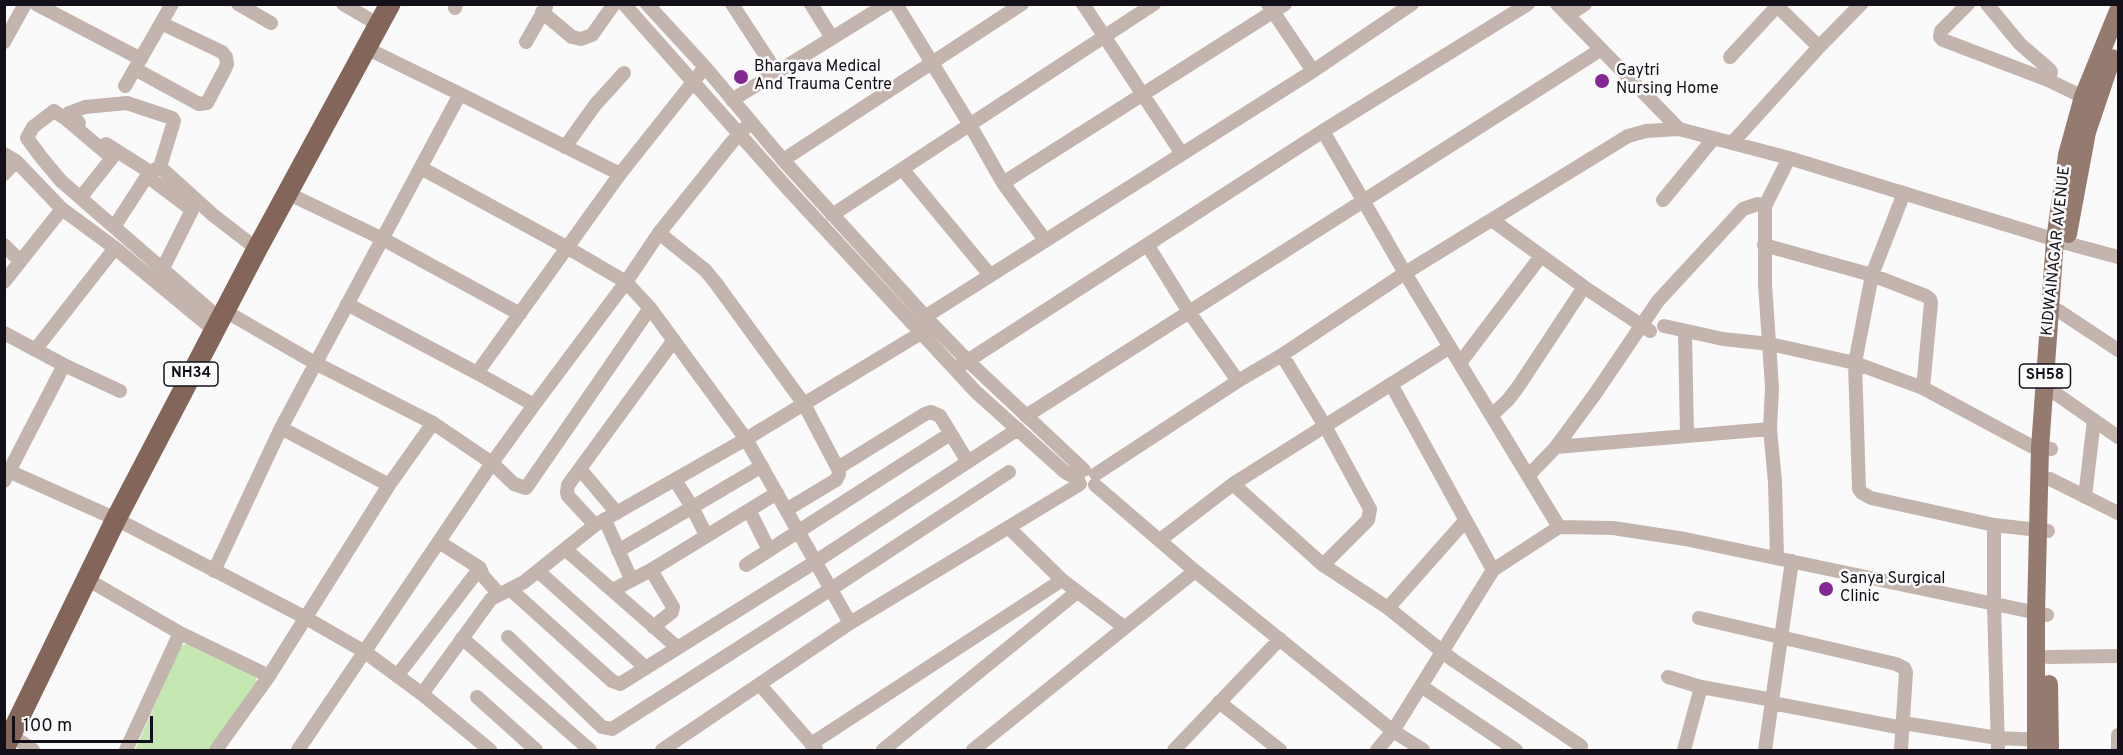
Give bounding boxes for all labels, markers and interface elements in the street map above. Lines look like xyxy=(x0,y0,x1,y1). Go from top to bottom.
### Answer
place label: Bhargava Medical And Trauma Centre xyxy=(754,58,892,96)
place label: Gaytri Nursing Home xyxy=(1616,62,1719,100)
marker: Bhargava Medical And Trauma Centre xyxy=(732,68,750,86)
marker: Gaytri Nursing Home xyxy=(1593,72,1611,90)
street label: KIDWAINAGAR AVENUE xyxy=(2039,165,2075,337)
road number: NH34 xyxy=(164,362,218,386)
road number: SH58 xyxy=(2020,364,2070,388)
place label: Sanya Surgical Clinic xyxy=(1840,570,1946,608)
marker: Sanya Surgical Clinic xyxy=(1817,580,1835,598)
scale bar xyxy=(15,704,156,742)
text: 100 m xyxy=(23,715,72,738)

